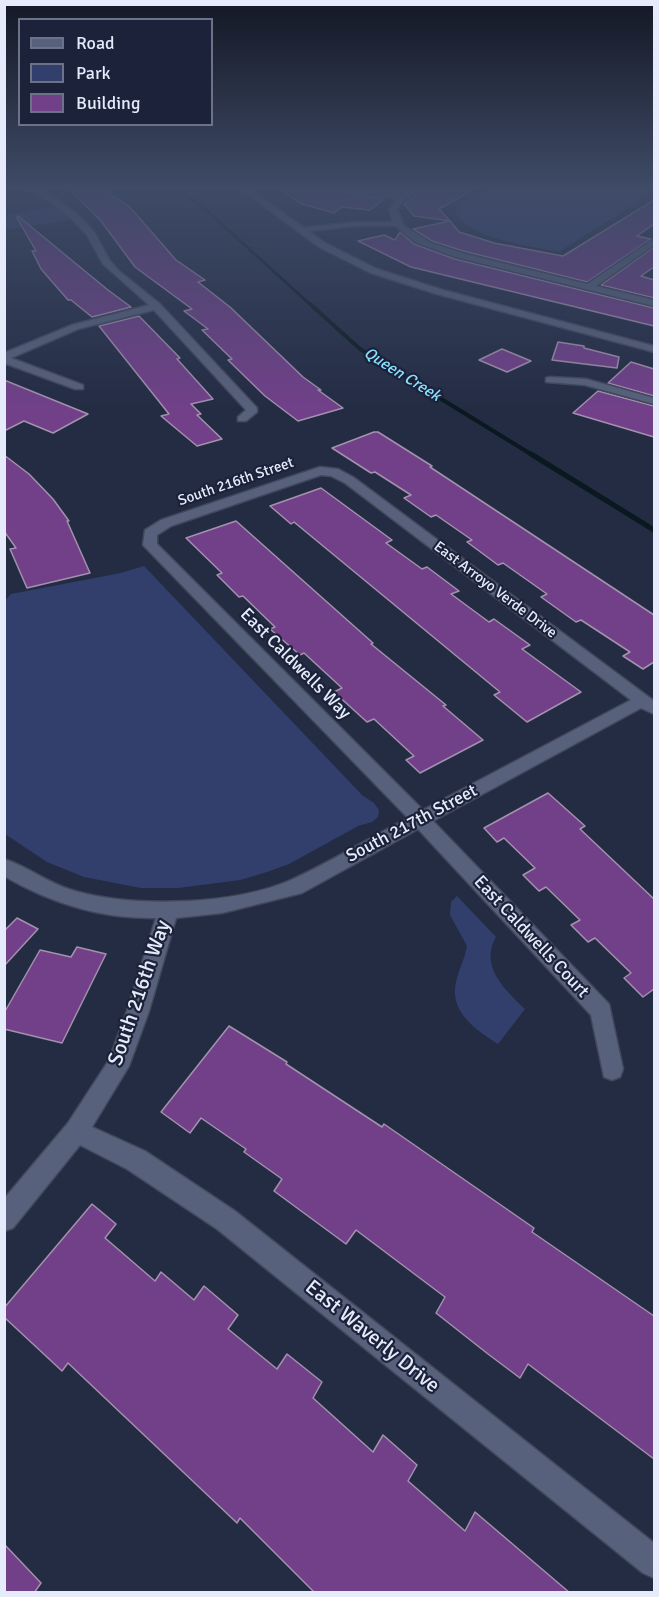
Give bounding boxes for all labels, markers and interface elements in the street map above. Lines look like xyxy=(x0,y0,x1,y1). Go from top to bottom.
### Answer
legend xyxy=(18,18,213,126)
text: Road xyxy=(76,32,115,54)
text: Park xyxy=(76,62,111,84)
text: Building xyxy=(76,92,140,114)
water label: Queen Creek xyxy=(360,344,444,406)
street label: South 216th Street xyxy=(176,454,296,510)
street label: East Arroyo Verde Drive xyxy=(430,538,560,642)
street label: East Caldwells Way xyxy=(235,604,355,724)
street label: South 217th Street xyxy=(343,780,481,868)
street label: East Caldwells Court xyxy=(469,871,593,1003)
street label: South 216th Way xyxy=(103,917,177,1069)
street label: East Waverly Drive xyxy=(300,1275,444,1399)

